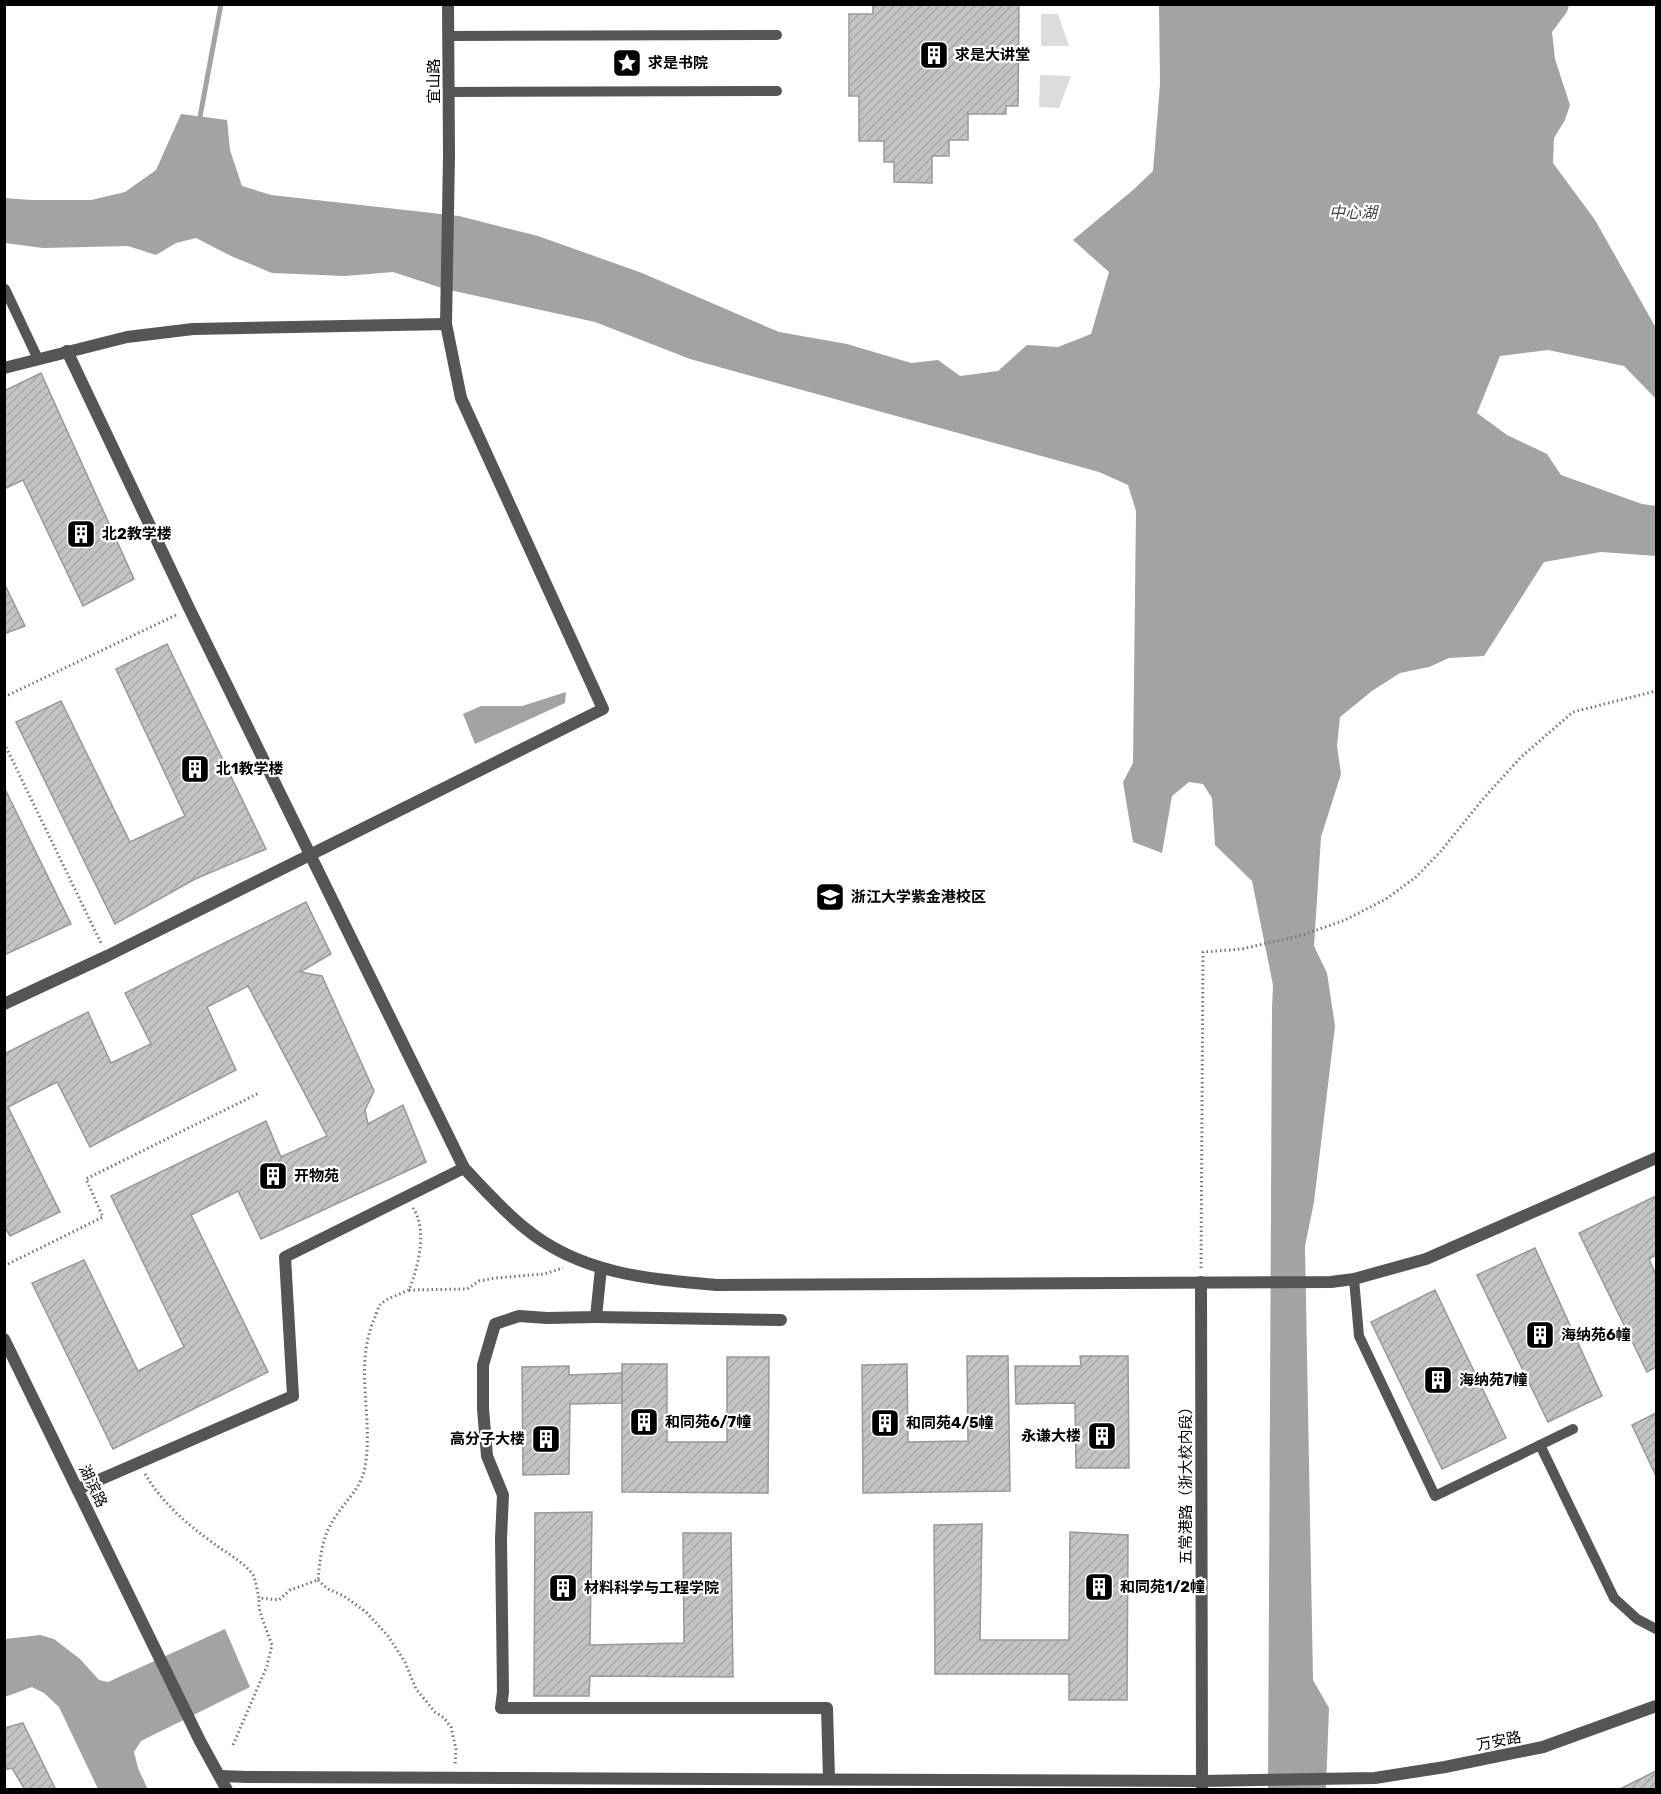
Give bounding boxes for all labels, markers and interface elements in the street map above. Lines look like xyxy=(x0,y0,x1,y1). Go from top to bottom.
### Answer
building icon: 求是大讲堂 xyxy=(918,39,950,71)
place label: 求是大讲堂 xyxy=(955,46,1030,64)
place icon: 求是书院 xyxy=(611,47,643,79)
place label: 求是书院 xyxy=(648,54,708,72)
street label: 宜山路 xyxy=(425,58,443,104)
water label: 中心湖 xyxy=(1329,203,1380,222)
building icon: 北2教学楼 xyxy=(65,518,97,550)
place label: 北2教学楼 xyxy=(102,525,172,543)
building icon: 北1教学楼 xyxy=(179,753,211,785)
place label: 北1教学楼 xyxy=(216,760,283,778)
school or university icon: 浙江大学紫金港校区 xyxy=(814,881,846,913)
place label: 浙江大学紫金港校区 xyxy=(851,888,986,906)
building icon: 开物苑 xyxy=(257,1160,289,1192)
place label: 开物苑 xyxy=(294,1167,339,1185)
building icon: 海纳苑6幢 xyxy=(1524,1319,1556,1351)
place label: 海纳苑6幢 xyxy=(1561,1326,1631,1344)
building icon: 海纳苑7幢 xyxy=(1422,1364,1454,1396)
place label: 海纳苑7幢 xyxy=(1459,1371,1528,1389)
street label: 五常港路（浙大校内段） xyxy=(1177,1399,1195,1565)
building icon: 和同苑6/7幢 xyxy=(628,1406,660,1438)
building icon: 和同苑4/5幢 xyxy=(869,1407,901,1439)
place label: 和同苑6/7幢 xyxy=(665,1413,751,1431)
place label: 和同苑4/5幢 xyxy=(906,1414,994,1432)
building icon: 永谦大楼 xyxy=(1086,1420,1118,1452)
building icon: 高分子大楼 xyxy=(530,1423,562,1455)
place label: 永谦大楼 xyxy=(1021,1427,1081,1445)
place label: 高分子大楼 xyxy=(450,1430,525,1448)
street label: 湖滨路 xyxy=(75,1462,111,1510)
building icon: 和同苑1/2幢 xyxy=(1083,1571,1115,1603)
building icon: 材料科学与工程学院 xyxy=(547,1572,579,1604)
place label: 和同苑1/2幢 xyxy=(1120,1578,1205,1596)
place label: 材料科学与工程学院 xyxy=(584,1579,719,1597)
street label: 万安路 xyxy=(1475,1728,1523,1754)

